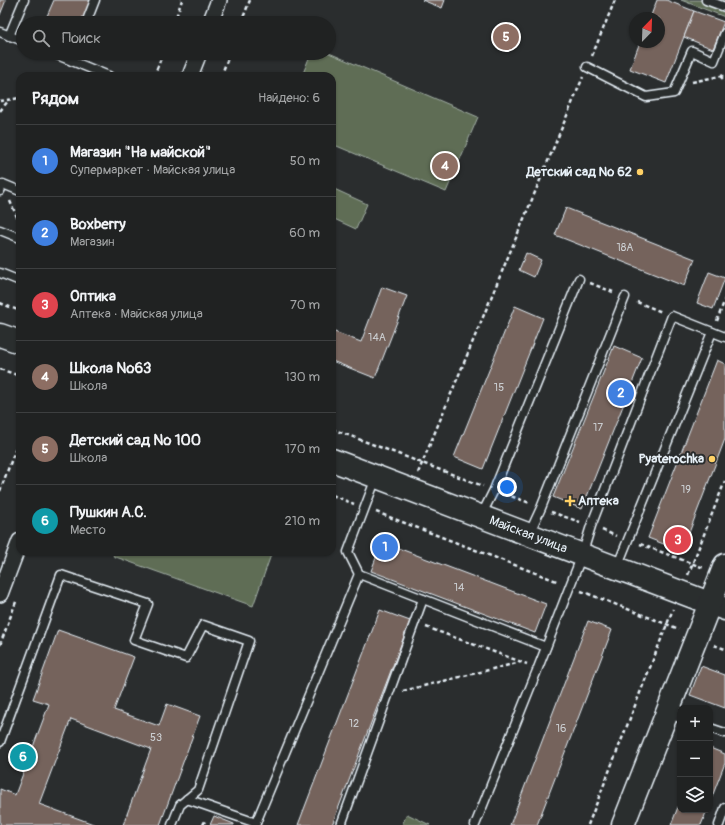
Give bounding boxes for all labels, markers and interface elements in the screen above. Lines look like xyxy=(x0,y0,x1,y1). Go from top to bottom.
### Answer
north arrow xyxy=(629,12,665,48)
search box xyxy=(16,16,336,60)
pin: 5 xyxy=(493,22,519,52)
icon: search xyxy=(30,27,52,49)
text: Поиск xyxy=(62,29,101,48)
text: Рядом xyxy=(32,88,79,109)
text: Найдено: 6 xyxy=(258,90,320,106)
text: Магазин "На майской" xyxy=(70,143,211,162)
pin: 4 xyxy=(432,151,458,181)
text: 1 xyxy=(42,153,48,169)
text: 50 m xyxy=(290,153,320,169)
text: Супермаркет · Майская улица xyxy=(70,162,235,178)
place label: Детский сад № 62 xyxy=(525,164,632,180)
marker: Детский сад № 62 xyxy=(635,167,645,177)
text: Boxberry xyxy=(70,215,126,234)
text: 2 xyxy=(41,225,49,241)
text: 60 m xyxy=(289,225,320,241)
text: Магазин xyxy=(70,234,114,250)
house number: 18А xyxy=(617,241,633,254)
text: Оптика xyxy=(70,287,116,306)
text: 3 xyxy=(41,297,49,313)
text: 70 m xyxy=(290,297,320,313)
text: Аптека · Майская улица xyxy=(70,306,203,322)
house number: 14А xyxy=(368,331,386,344)
text: Школа №63 xyxy=(70,359,151,378)
text: 4 xyxy=(41,369,49,385)
text: 130 m xyxy=(284,369,320,385)
text: Школа xyxy=(70,378,107,394)
pin: 2 xyxy=(608,378,634,408)
house number: 15 xyxy=(494,381,504,394)
house number: 17 xyxy=(593,421,603,434)
text: Детский сад № 100 xyxy=(70,431,201,450)
text: 5 xyxy=(41,441,49,457)
text: 170 m xyxy=(285,441,320,457)
text: Школа xyxy=(70,450,107,466)
place label: Pyaterochka xyxy=(638,451,704,467)
marker: Pyaterochka xyxy=(707,454,717,464)
your location xyxy=(497,477,517,497)
house number: 19 xyxy=(681,483,691,496)
place label: Аптека xyxy=(578,493,619,509)
marker: Аптека xyxy=(565,496,575,506)
text: Пушкин А.С. xyxy=(70,503,147,522)
street label: Майская улица xyxy=(487,512,570,557)
text: 6 xyxy=(41,513,49,529)
text: 210 m xyxy=(284,513,320,529)
text: Место xyxy=(70,522,106,538)
pin: 3 xyxy=(665,525,691,555)
pin: 1 xyxy=(372,532,398,562)
house number: 14 xyxy=(454,581,465,594)
map controls xyxy=(677,705,713,813)
button: + xyxy=(677,705,713,741)
house number: 12 xyxy=(349,717,359,730)
house number: 16 xyxy=(556,722,566,735)
house number: 53 xyxy=(150,731,162,744)
button: − xyxy=(677,741,713,777)
pin: 6 xyxy=(10,742,36,772)
button: layers xyxy=(677,777,713,813)

